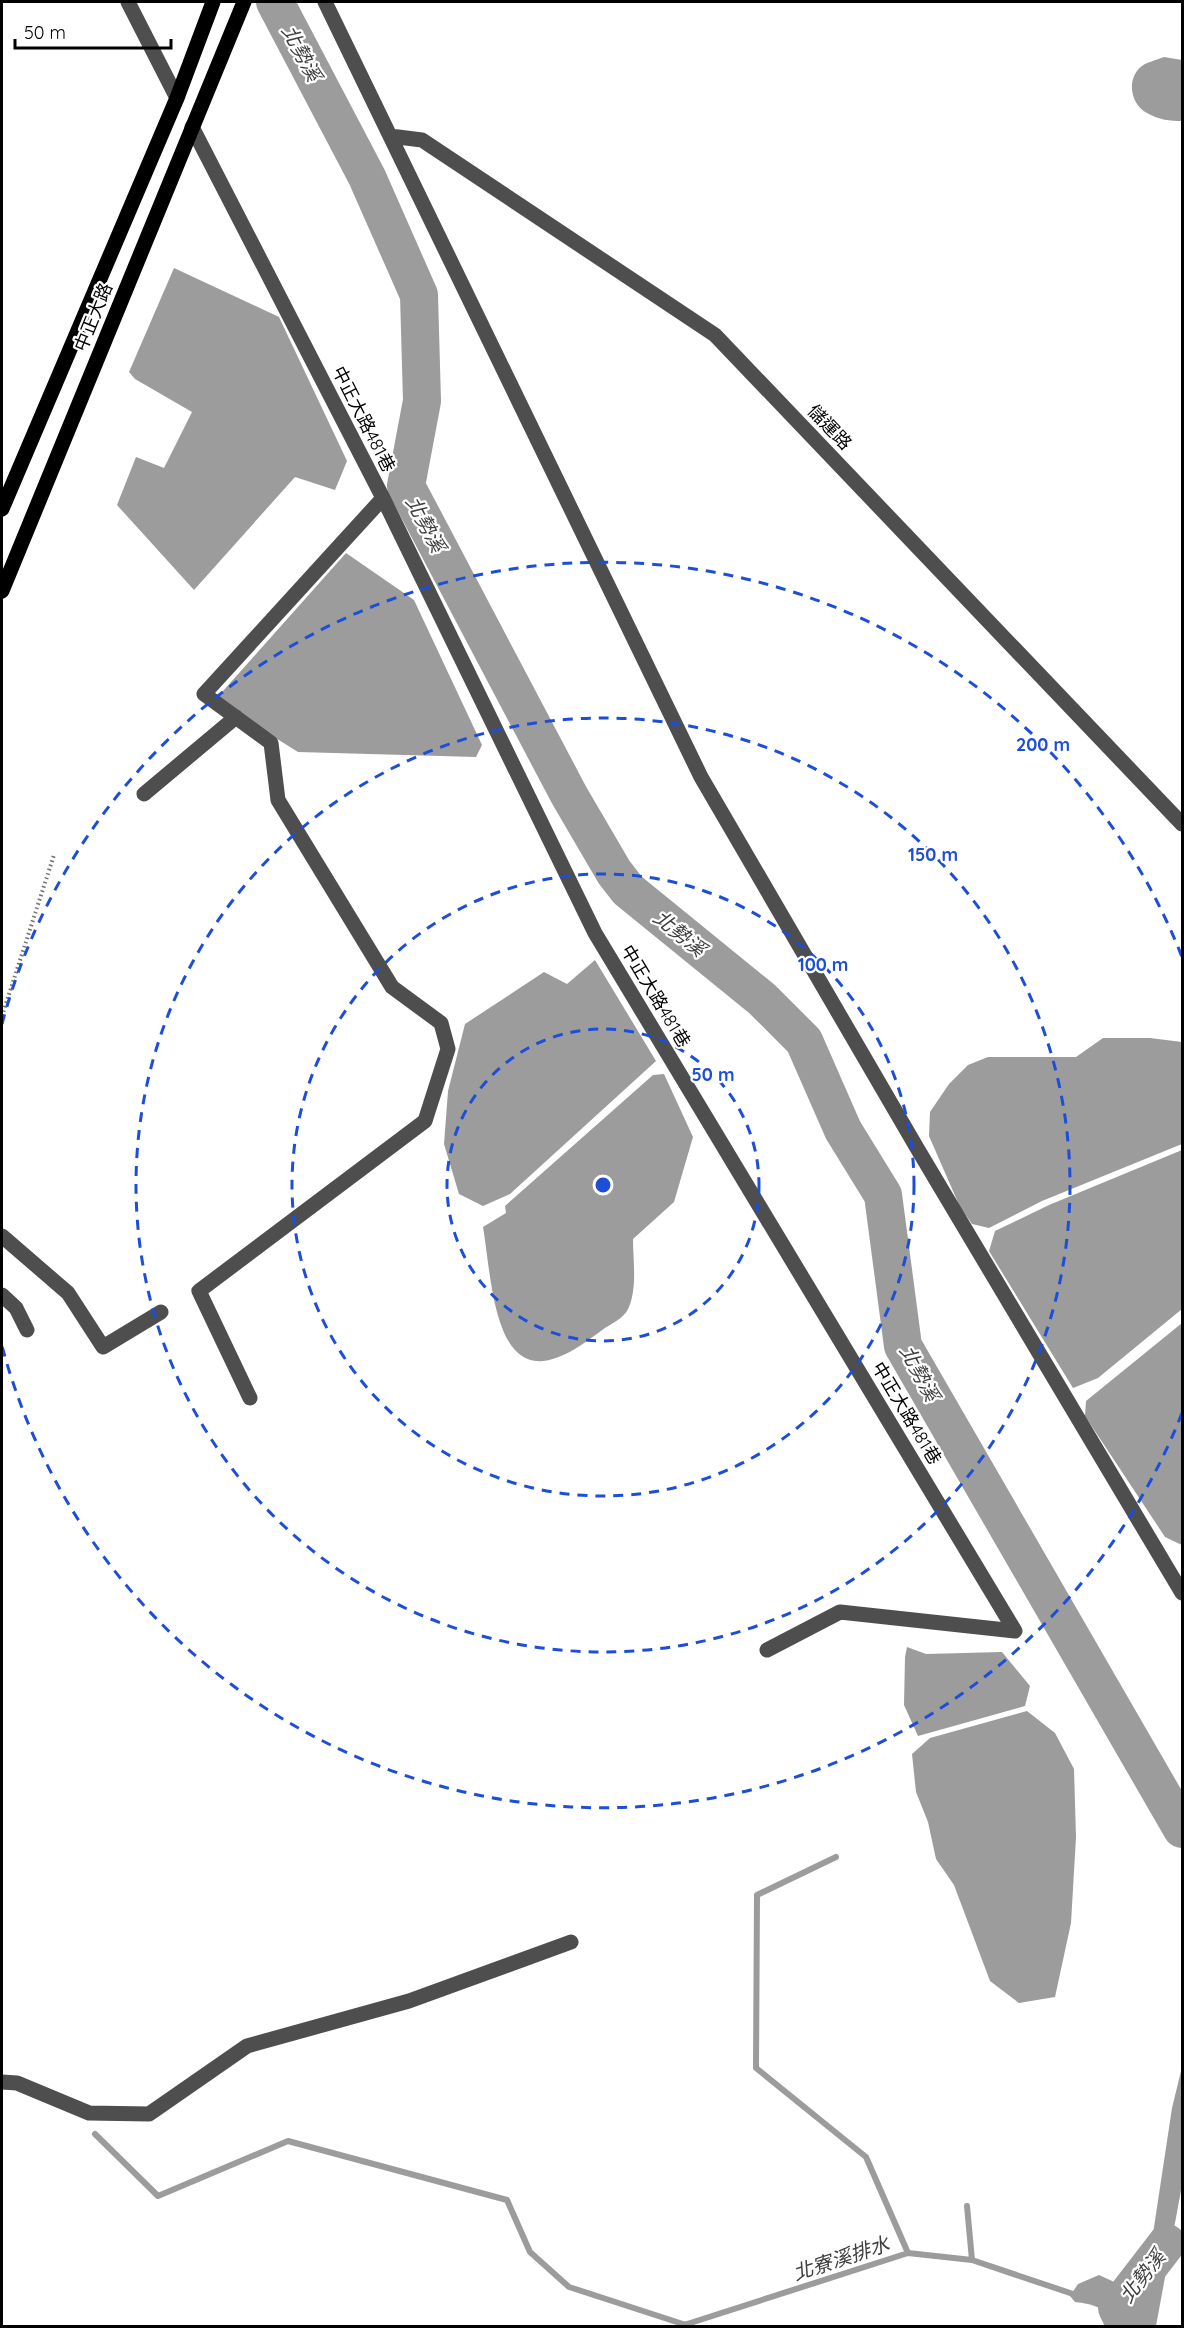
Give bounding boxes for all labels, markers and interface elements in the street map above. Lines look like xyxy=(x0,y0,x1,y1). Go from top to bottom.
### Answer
scale bar xyxy=(15,12,171,50)
text: 50 m xyxy=(24,21,66,44)
water label: 北勢溪 xyxy=(277,21,329,88)
street label: 中正大路 xyxy=(69,279,117,355)
street label: 中正大路481巷 xyxy=(327,362,401,476)
street label: 儲運路 xyxy=(803,400,857,454)
water label: 北勢溪 xyxy=(401,492,453,559)
text: 200 m xyxy=(1016,733,1070,756)
text: 150 m xyxy=(908,843,958,866)
water label: 北勢溪 xyxy=(649,904,714,963)
street label: 中正大路481巷 xyxy=(616,940,696,1052)
text: 100 m xyxy=(798,953,848,976)
text: 50 m xyxy=(691,1063,735,1086)
centre of rings xyxy=(593,1175,613,1195)
water label: 北勢溪 xyxy=(895,1341,947,1408)
street label: 中正大路481巷 xyxy=(867,1357,947,1469)
water label: 北寮溪排水 xyxy=(790,2230,893,2285)
water label: 北勢溪 xyxy=(1114,2242,1172,2307)

